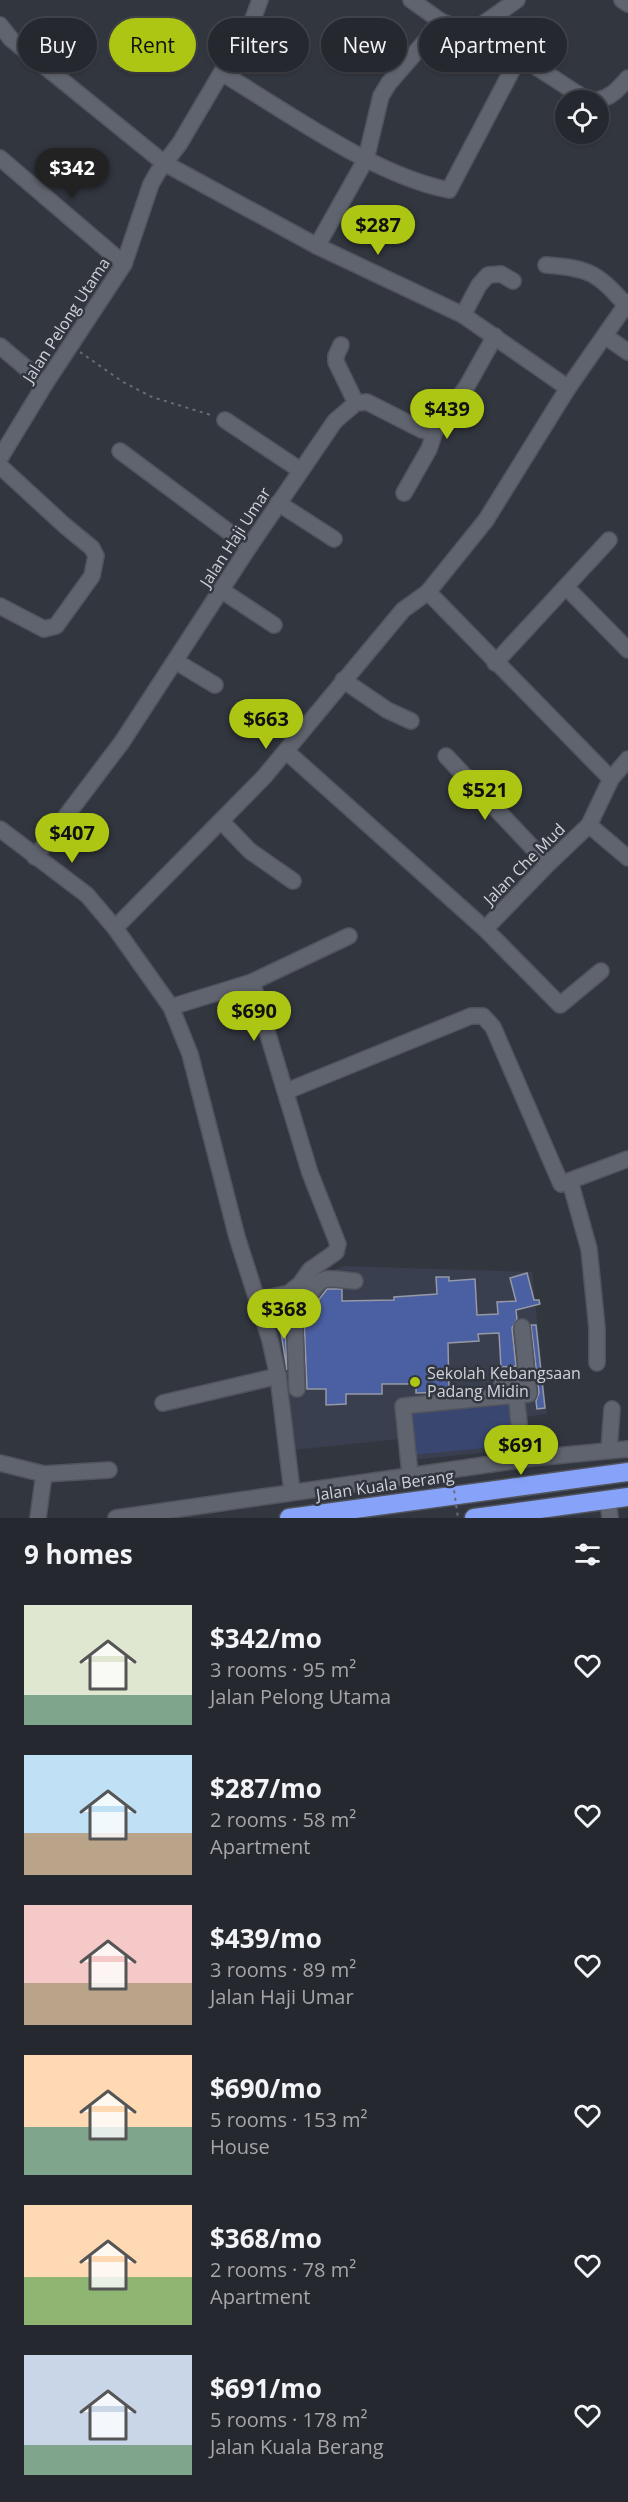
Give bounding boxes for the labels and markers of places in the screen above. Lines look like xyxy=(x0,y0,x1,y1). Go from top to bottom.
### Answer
pin: $342 xyxy=(36,148,108,199)
pin: $287 xyxy=(342,205,414,256)
pin: $439 xyxy=(411,389,483,440)
pin: $663 xyxy=(230,699,302,750)
pin: $521 xyxy=(449,770,521,821)
pin: $407 xyxy=(36,813,108,864)
pin: $690 xyxy=(218,991,290,1042)
pin: $368 xyxy=(248,1289,320,1340)
place label: Sekolah Kebangsaan Padang Midin xyxy=(427,1362,581,1402)
marker: Sekolah Kebangsaan Padang Midin xyxy=(408,1375,422,1389)
pin: $691 xyxy=(485,1425,557,1476)

